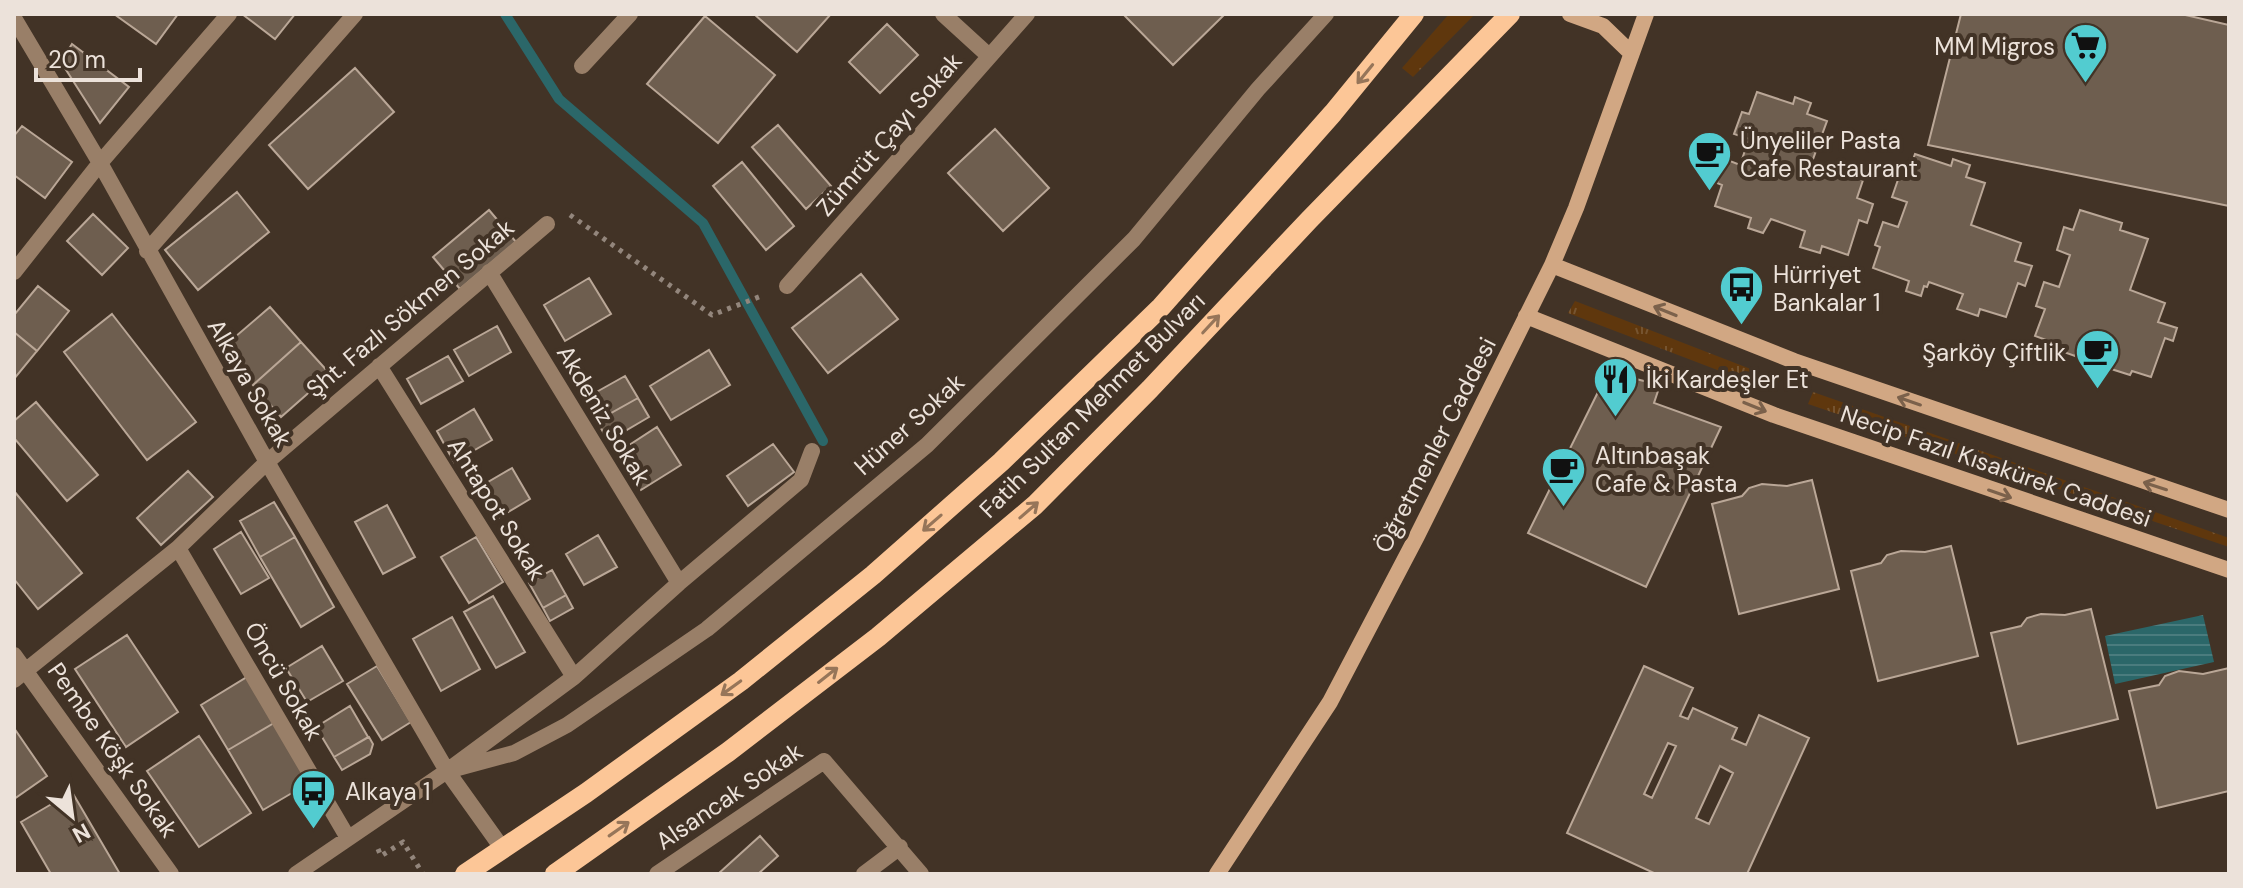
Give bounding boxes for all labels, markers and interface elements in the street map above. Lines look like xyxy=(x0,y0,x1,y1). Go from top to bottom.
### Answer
supermarket icon: MM Migros xyxy=(2062,22,2110,85)
place label: MM Migros xyxy=(1934,31,2055,62)
scale bar xyxy=(36,32,140,82)
text: 20 m xyxy=(48,44,106,75)
street label: Zümrüt Çayı Sokak xyxy=(809,46,969,222)
one-way arrow xyxy=(1356,63,1374,84)
place label: Ünyeliler Pasta Cafe Restaurant xyxy=(1740,125,1918,184)
cafe icon: Ünyeliler Pasta Cafe Restaurant xyxy=(1685,130,1733,193)
street label: Şht. Fazlı Sökmen Sokak xyxy=(300,212,520,404)
place label: Hürriyet Bankalar 1 xyxy=(1773,259,1881,318)
bus stop icon: Hürriyet Bankalar 1 xyxy=(1718,264,1766,327)
street label: Fatih Sultan Mehmet Bulvarı xyxy=(973,286,1211,524)
one-way arrow xyxy=(1653,303,1678,317)
street label: Alkaya Sokak xyxy=(201,313,299,453)
one-way arrow xyxy=(1201,315,1220,334)
cafe icon: Şarköy Çiftlik xyxy=(2073,328,2121,391)
street label: Öğretmenler Caddesi xyxy=(1367,332,1503,558)
place label: Şarköy Çiftlik xyxy=(1922,337,2066,368)
street label: Akdeniz Sokak xyxy=(550,339,658,491)
restaurant icon: İki Kardeşler Et xyxy=(1591,355,1639,418)
place label: İki Kardeşler Et xyxy=(1646,364,1809,395)
street label: Hüner Sokak xyxy=(847,366,971,482)
one-way arrow xyxy=(1897,392,1922,407)
street label: Necip Fazıl Kısakürek Caddesi xyxy=(1836,398,2156,534)
one-way arrow xyxy=(1742,401,1767,415)
street label: Ahtapot Sokak xyxy=(441,432,553,586)
place label: Altınbaşak Cafe & Pasta xyxy=(1595,440,1737,499)
cafe icon: Altınbaşak Cafe & Pasta xyxy=(1540,445,1588,508)
one-way arrow xyxy=(2143,478,2168,492)
one-way arrow xyxy=(1987,487,2012,502)
one-way arrow xyxy=(1018,501,1038,519)
one-way arrow xyxy=(923,514,943,532)
street label: Öncü Sokak xyxy=(238,616,330,746)
street label: Pembe Köşk Sokak xyxy=(41,657,185,843)
one-way arrow xyxy=(817,666,838,683)
one-way arrow xyxy=(721,680,743,696)
street label: Alsancak Sokak xyxy=(650,735,808,857)
bus stop icon: Alkaya 1 xyxy=(290,767,338,830)
north arrow xyxy=(32,776,112,856)
place label: Alkaya 1 xyxy=(345,776,431,807)
text: N xyxy=(67,816,96,850)
one-way arrow xyxy=(608,821,629,838)

